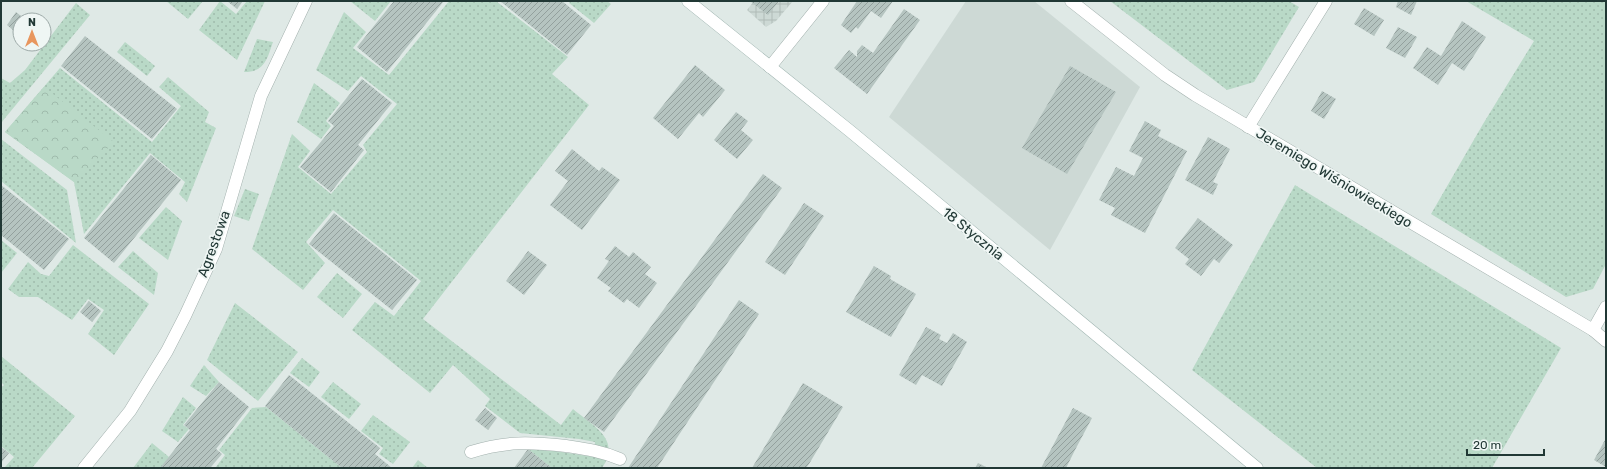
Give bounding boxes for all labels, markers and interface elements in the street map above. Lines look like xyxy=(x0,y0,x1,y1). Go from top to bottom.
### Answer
north arrow xyxy=(12,12,52,52)
text: N xyxy=(28,16,36,29)
street label: Jeremiego Wiśniowieckiego xyxy=(1253,124,1415,232)
street label: 18 Stycznia xyxy=(939,204,1007,264)
street label: Agrestowa xyxy=(194,208,234,280)
scale bar xyxy=(1467,431,1544,457)
text: 20 m xyxy=(1473,438,1501,452)

